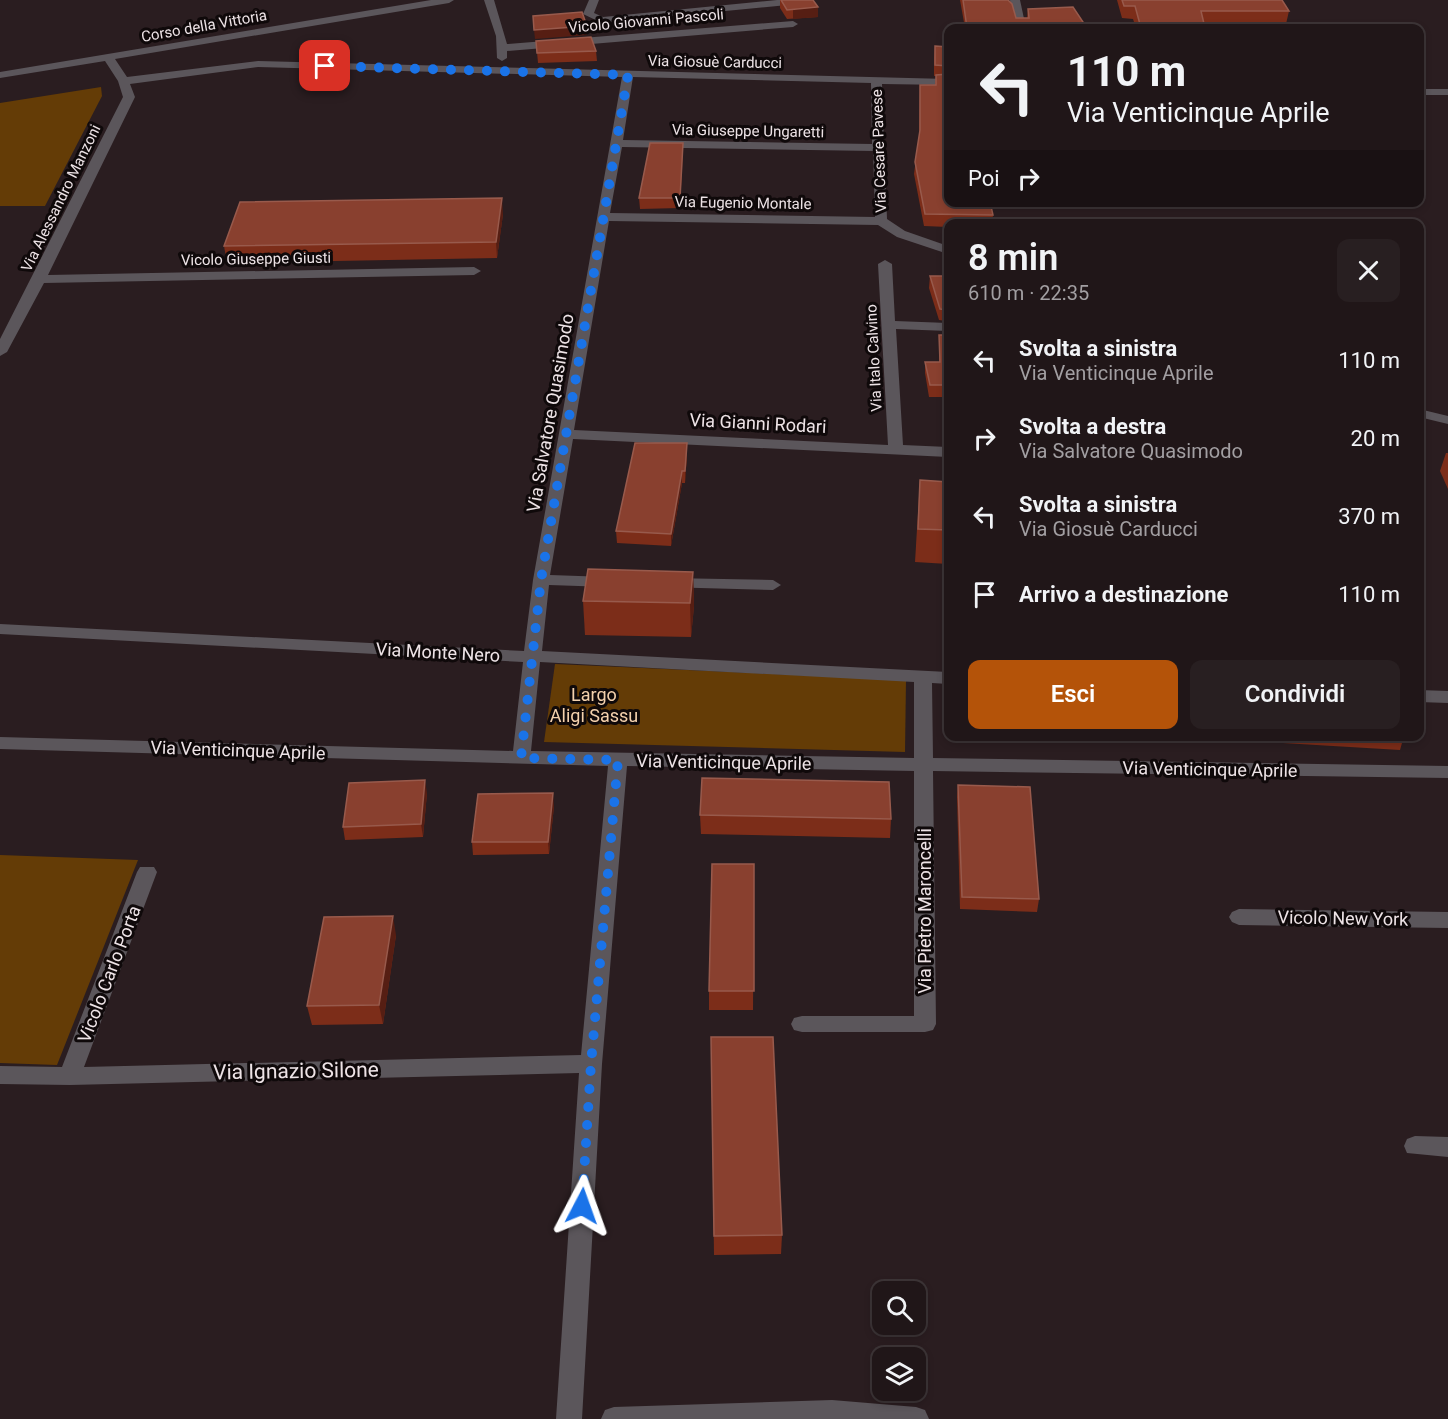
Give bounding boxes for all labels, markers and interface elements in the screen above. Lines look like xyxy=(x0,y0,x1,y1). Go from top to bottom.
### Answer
street label: Vicolo Giovanni Pascoli xyxy=(567,5,725,37)
street label: Corso della Vittoria xyxy=(140,6,268,46)
pin xyxy=(299,40,350,91)
text: 110 m xyxy=(1067,47,1186,96)
icon: left xyxy=(968,48,1046,126)
icon: arrive xyxy=(308,49,341,82)
street label: Via Giosuè Carducci xyxy=(648,52,782,72)
street label: Via Cesare Pavese xyxy=(868,89,890,213)
text: Via Venticinque Aprile xyxy=(1067,97,1330,129)
street label: Via Giuseppe Ungaretti xyxy=(672,121,824,141)
street label: Via Alessandro Manzoni xyxy=(18,122,104,274)
icon: right xyxy=(1012,162,1045,195)
text: Poi xyxy=(968,166,1000,191)
street label: Via Eugenio Montale xyxy=(674,193,812,213)
text: 8 min xyxy=(968,237,1058,279)
button: close xyxy=(1337,239,1400,302)
street label: Vicolo Giuseppe Giusti xyxy=(181,249,331,269)
text: 610 m · 22:35 xyxy=(968,281,1089,305)
street label: Via Italo Calvino xyxy=(862,304,886,412)
street label: Via Salvatore Quasimodo xyxy=(522,312,578,514)
text: Svolta a sinistra xyxy=(1019,336,1177,361)
icon: left xyxy=(968,344,1001,377)
text: 110 m xyxy=(1338,348,1400,373)
text: Via Venticinque Aprile xyxy=(1019,361,1214,385)
street label: Via Gianni Rodari xyxy=(689,409,827,437)
text: Svolta a destra xyxy=(1019,414,1166,439)
icon: right xyxy=(968,422,1001,455)
text: 20 m xyxy=(1351,426,1400,451)
text: Via Salvatore Quasimodo xyxy=(1019,439,1243,463)
text: Svolta a sinistra xyxy=(1019,492,1177,517)
icon: left xyxy=(968,500,1001,533)
text: 370 m xyxy=(1338,504,1400,529)
text: Via Giosuè Carducci xyxy=(1019,517,1198,541)
icon: arrive xyxy=(968,578,1001,611)
text: Arrivo a destinazione xyxy=(1019,582,1228,607)
text: 110 m xyxy=(1338,582,1400,607)
street label: Via Monte Nero xyxy=(375,638,501,666)
button: Esci xyxy=(968,660,1178,729)
button: Condividi xyxy=(1190,660,1400,729)
park label: Largo Aligi Sassu xyxy=(550,684,638,726)
street label: Via Venticinque Aprile xyxy=(150,736,326,764)
street label: Via Venticinque Aprile xyxy=(636,750,812,774)
street label: Via Venticinque Aprile xyxy=(1122,757,1298,781)
street label: Via Pietro Maroncelli xyxy=(914,828,935,994)
street label: Vicolo Carlo Porta xyxy=(73,903,145,1045)
street label: Vicolo New York xyxy=(1277,906,1409,930)
street label: Via Ignazio Silone xyxy=(213,1058,379,1084)
position arrow xyxy=(550,1174,614,1238)
map controls xyxy=(872,1281,926,1401)
button: search xyxy=(872,1281,926,1335)
button: layers xyxy=(872,1347,926,1401)

